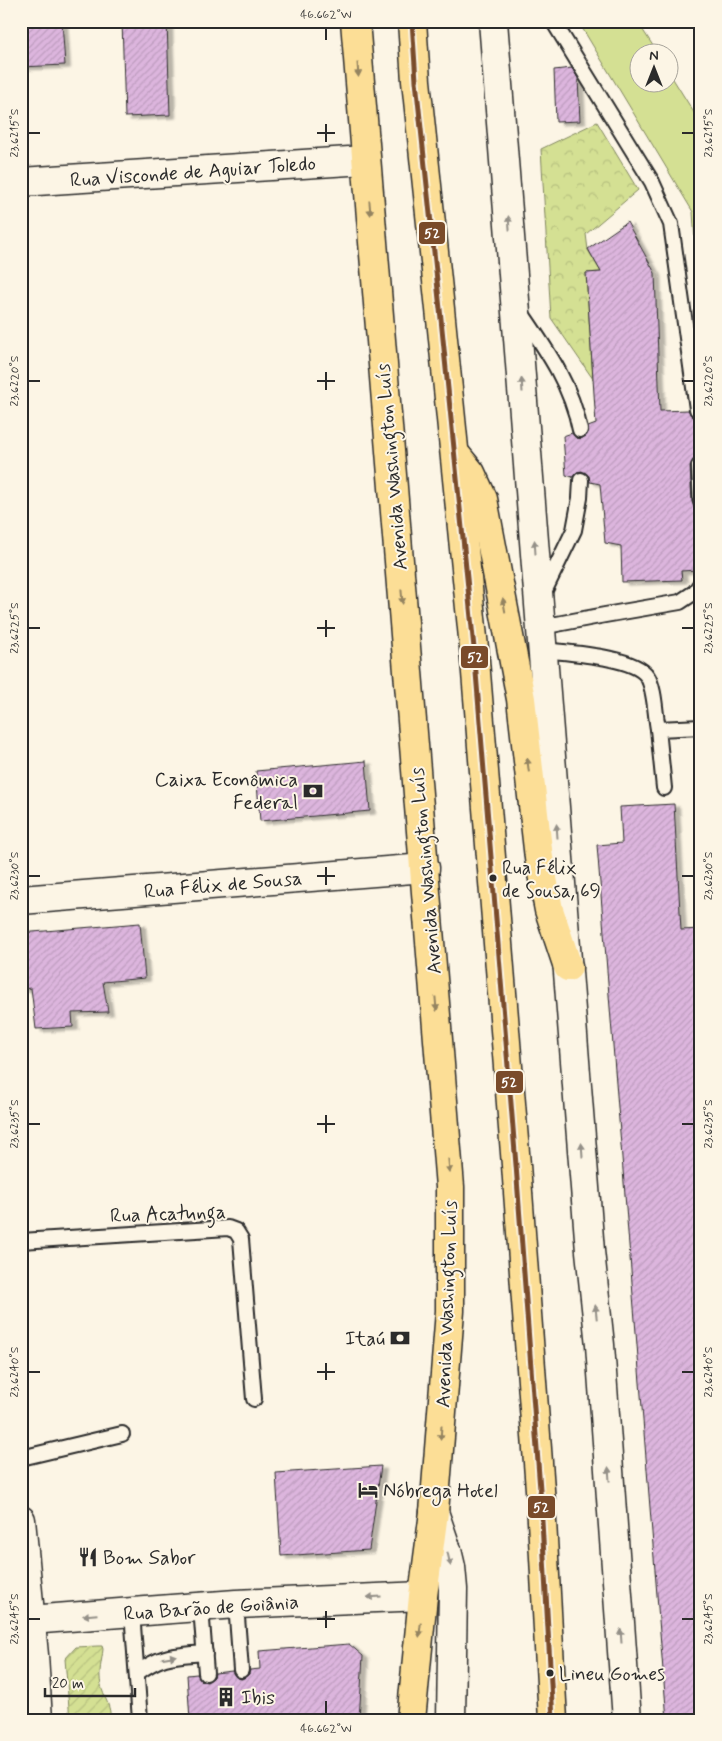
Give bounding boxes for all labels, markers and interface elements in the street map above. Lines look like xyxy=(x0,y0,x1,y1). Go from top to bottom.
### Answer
text: 46.662°W xyxy=(300,7,352,23)
north arrow xyxy=(630,42,680,92)
text: N xyxy=(649,47,659,65)
one-way arrow xyxy=(355,62,363,78)
text: 23.6215°S xyxy=(7,108,23,157)
text: 23.6215°S xyxy=(701,108,717,157)
street label: Rua Visconde de Aguiar Toledo xyxy=(69,150,317,195)
one-way arrow xyxy=(366,201,374,217)
one-way arrow xyxy=(505,215,513,231)
line badge: 52 xyxy=(418,221,446,245)
text: 52 xyxy=(424,225,440,243)
text: 23.6220°S xyxy=(7,355,23,406)
text: 23.6220°S xyxy=(701,355,717,406)
street label: Avenida Washington Luís xyxy=(370,362,417,571)
one-way arrow xyxy=(518,377,526,393)
one-way arrow xyxy=(530,539,538,555)
one-way arrow xyxy=(398,589,406,605)
one-way arrow xyxy=(499,596,507,612)
text: 23.6225°S xyxy=(7,602,23,654)
text: 23.6225°S xyxy=(701,602,717,654)
line badge: 52 xyxy=(460,645,489,669)
text: 52 xyxy=(467,649,483,667)
one-way arrow xyxy=(524,757,532,773)
street label: Avenida Washington Luís xyxy=(404,766,451,975)
place label: Caixa Econômica Federal xyxy=(155,767,298,817)
bank icon: Caixa Econômica Federal xyxy=(302,780,324,802)
one-way arrow xyxy=(553,823,561,839)
text: 23.6230°S xyxy=(7,851,23,900)
text: 23.6230°S xyxy=(701,851,717,900)
place label: Rua Félix de Sousa, 69 xyxy=(502,856,601,904)
street label: Rua Félix de Sousa xyxy=(143,865,303,906)
marker: Rua Félix de Sousa, 69 xyxy=(488,873,498,883)
one-way arrow xyxy=(432,996,440,1012)
line badge: 52 xyxy=(495,1070,524,1094)
text: 52 xyxy=(501,1074,517,1092)
text: 23.6235°S xyxy=(7,1099,23,1149)
text: 23.6235°S xyxy=(701,1099,717,1149)
one-way arrow xyxy=(577,1142,585,1158)
one-way arrow xyxy=(445,1158,453,1174)
street label: Rua Acatunga xyxy=(110,1199,227,1232)
street label: Avenida Washington Luís xyxy=(430,1200,467,1408)
one-way arrow xyxy=(592,1304,600,1320)
place label: Itaú xyxy=(345,1326,385,1353)
bank icon: Itaú xyxy=(389,1327,411,1349)
text: 23.6240°S xyxy=(7,1346,23,1397)
text: 23.6240°S xyxy=(701,1346,717,1397)
one-way arrow xyxy=(436,1425,444,1441)
one-way arrow xyxy=(605,1466,613,1482)
place label: Nóbrega Hotel xyxy=(383,1478,498,1506)
hotel icon: Nóbrega Hotel xyxy=(357,1479,379,1501)
line badge: 52 xyxy=(527,1495,556,1519)
text: 52 xyxy=(533,1499,549,1517)
place label: Bom Sabor xyxy=(103,1545,196,1572)
restaurant icon: Bom Sabor xyxy=(77,1546,99,1568)
one-way arrow xyxy=(445,1551,453,1566)
street label: Rua Barão de Goiânia xyxy=(122,1589,300,1628)
text: 23.6245°S xyxy=(7,1593,23,1645)
one-way arrow xyxy=(366,1593,382,1601)
text: 23.6245°S xyxy=(701,1593,717,1645)
one-way arrow xyxy=(82,1612,98,1620)
one-way arrow xyxy=(415,1622,423,1638)
one-way arrow xyxy=(617,1628,625,1644)
one-way arrow xyxy=(161,1653,177,1661)
place label: Lineu Gomes xyxy=(559,1662,665,1687)
scale bar xyxy=(45,1666,135,1698)
marker: Lineu Gomes xyxy=(545,1668,555,1678)
text: 20 m xyxy=(52,1674,84,1694)
place label: Ibis xyxy=(241,1685,275,1712)
building icon: Ibis xyxy=(215,1686,237,1708)
text: 46.662°W xyxy=(300,1721,352,1737)

